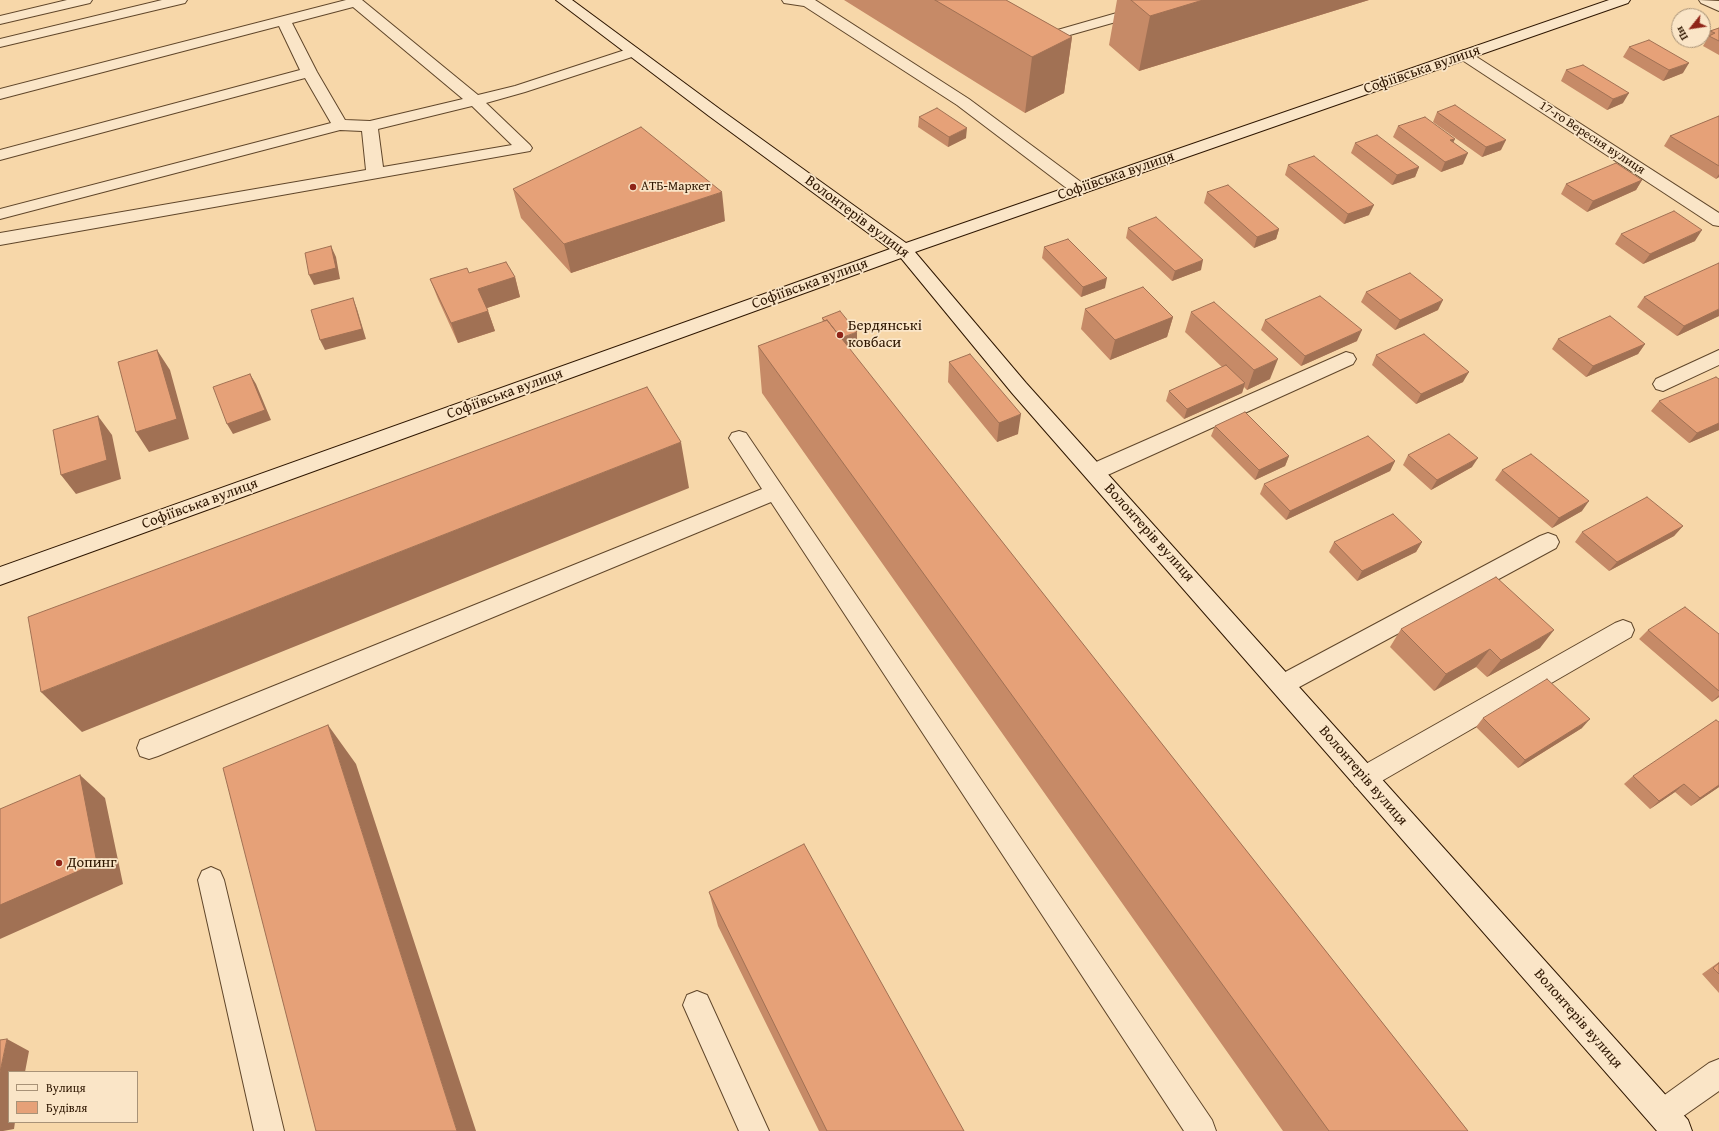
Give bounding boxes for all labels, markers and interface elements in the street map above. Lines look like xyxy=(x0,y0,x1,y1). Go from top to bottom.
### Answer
north arrow xyxy=(1671,8,1711,48)
text: Пн xyxy=(1671,23,1692,44)
street label: Софіївська вулиця xyxy=(1361,42,1483,98)
street label: 17-го Вересня вулиця xyxy=(1536,98,1648,178)
street label: Софіївська вулиця xyxy=(1055,148,1177,204)
street label: Волонтерів вулиця xyxy=(801,172,913,262)
place label: АТБ-Маркет xyxy=(641,179,711,195)
marker: АТБ-Маркет xyxy=(628,182,638,192)
street label: Софіївська вулиця xyxy=(749,255,871,313)
place label: Бердянські ковбаси xyxy=(848,317,922,352)
marker: Бердянські ковбаси xyxy=(835,330,845,340)
street label: Софіївська вулиця xyxy=(444,365,566,423)
street label: Софіївська вулиця xyxy=(139,475,261,533)
street label: Волонтерів вулиця xyxy=(1100,480,1198,586)
street label: Волонтерів вулиця xyxy=(1315,722,1411,830)
place label: Допинг xyxy=(67,854,117,872)
marker: Допинг xyxy=(54,858,64,868)
street label: Волонтерів вулиця xyxy=(1530,965,1626,1073)
legend xyxy=(8,1071,138,1123)
text: Вулиця xyxy=(46,1079,86,1096)
text: Будівля xyxy=(46,1099,87,1116)

